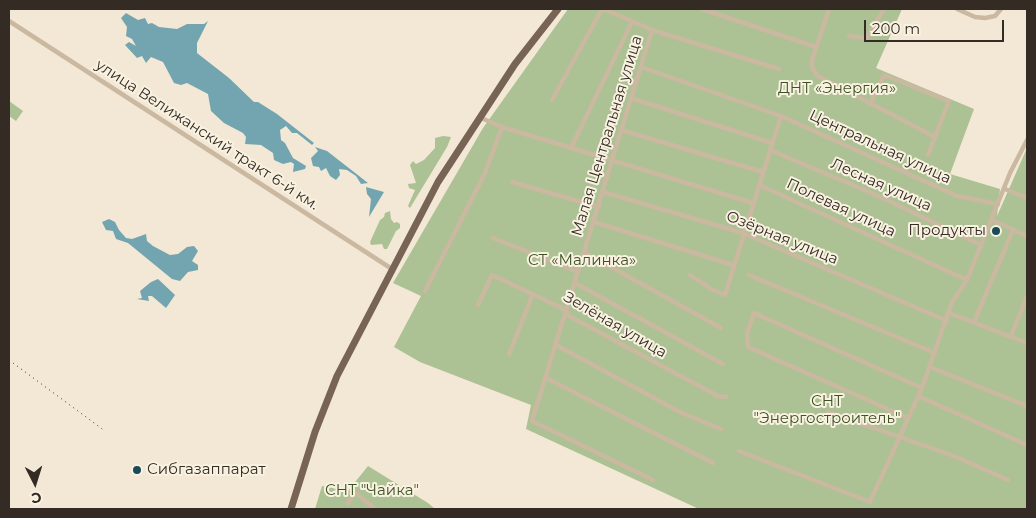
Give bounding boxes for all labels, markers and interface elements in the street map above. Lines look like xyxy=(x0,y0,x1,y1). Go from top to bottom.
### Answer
scale bar xyxy=(866,10,1006,42)
text: 200 m xyxy=(872,19,920,38)
street label: Малая Центральная улица xyxy=(568,34,646,238)
street label: улица Велижанский тракт 6-й км. xyxy=(92,56,322,214)
park label: ДНТ «Энергия» xyxy=(778,80,896,98)
street label: Центральная улица xyxy=(806,106,954,188)
street label: Лесная улица xyxy=(828,155,934,215)
street label: Полевая улица xyxy=(784,175,898,241)
street label: Озёрная улица xyxy=(723,207,841,269)
place label: Продукты xyxy=(908,222,986,240)
marker: Продукты xyxy=(990,225,1002,237)
park label: CТ «Малинка» xyxy=(528,252,636,270)
street label: Зелёная улица xyxy=(560,288,670,362)
park label: СНТ "Энергостроитель" xyxy=(753,393,901,428)
north arrow xyxy=(10,458,60,508)
place label: Сибгазаппарат xyxy=(147,461,266,479)
marker: Сибгазаппарат xyxy=(131,464,143,476)
park label: СНТ "Чайка" xyxy=(325,482,419,500)
text: С xyxy=(30,489,42,507)

